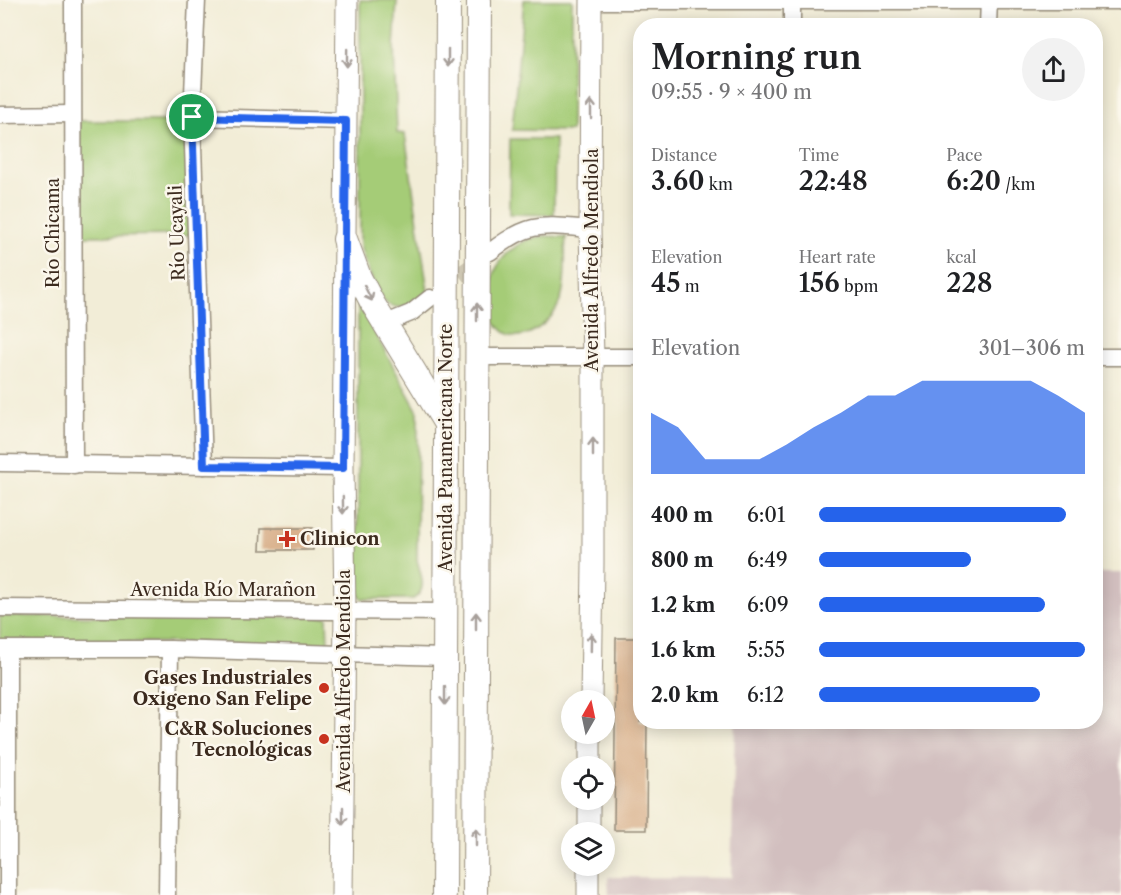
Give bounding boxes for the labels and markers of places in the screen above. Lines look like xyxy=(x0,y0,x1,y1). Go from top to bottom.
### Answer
pin xyxy=(166,91,217,142)
place label: Clinicon xyxy=(300,528,380,550)
marker: Clinicon xyxy=(278,530,296,548)
place label: Gases Industriales Oxigeno San Felipe xyxy=(133,667,312,710)
marker: Gases Industriales Oxigeno San Felipe xyxy=(317,681,331,695)
place label: C&R Soluciones Tecnológicas xyxy=(165,718,312,761)
marker: C&R Soluciones Tecnológicas xyxy=(317,732,331,746)

